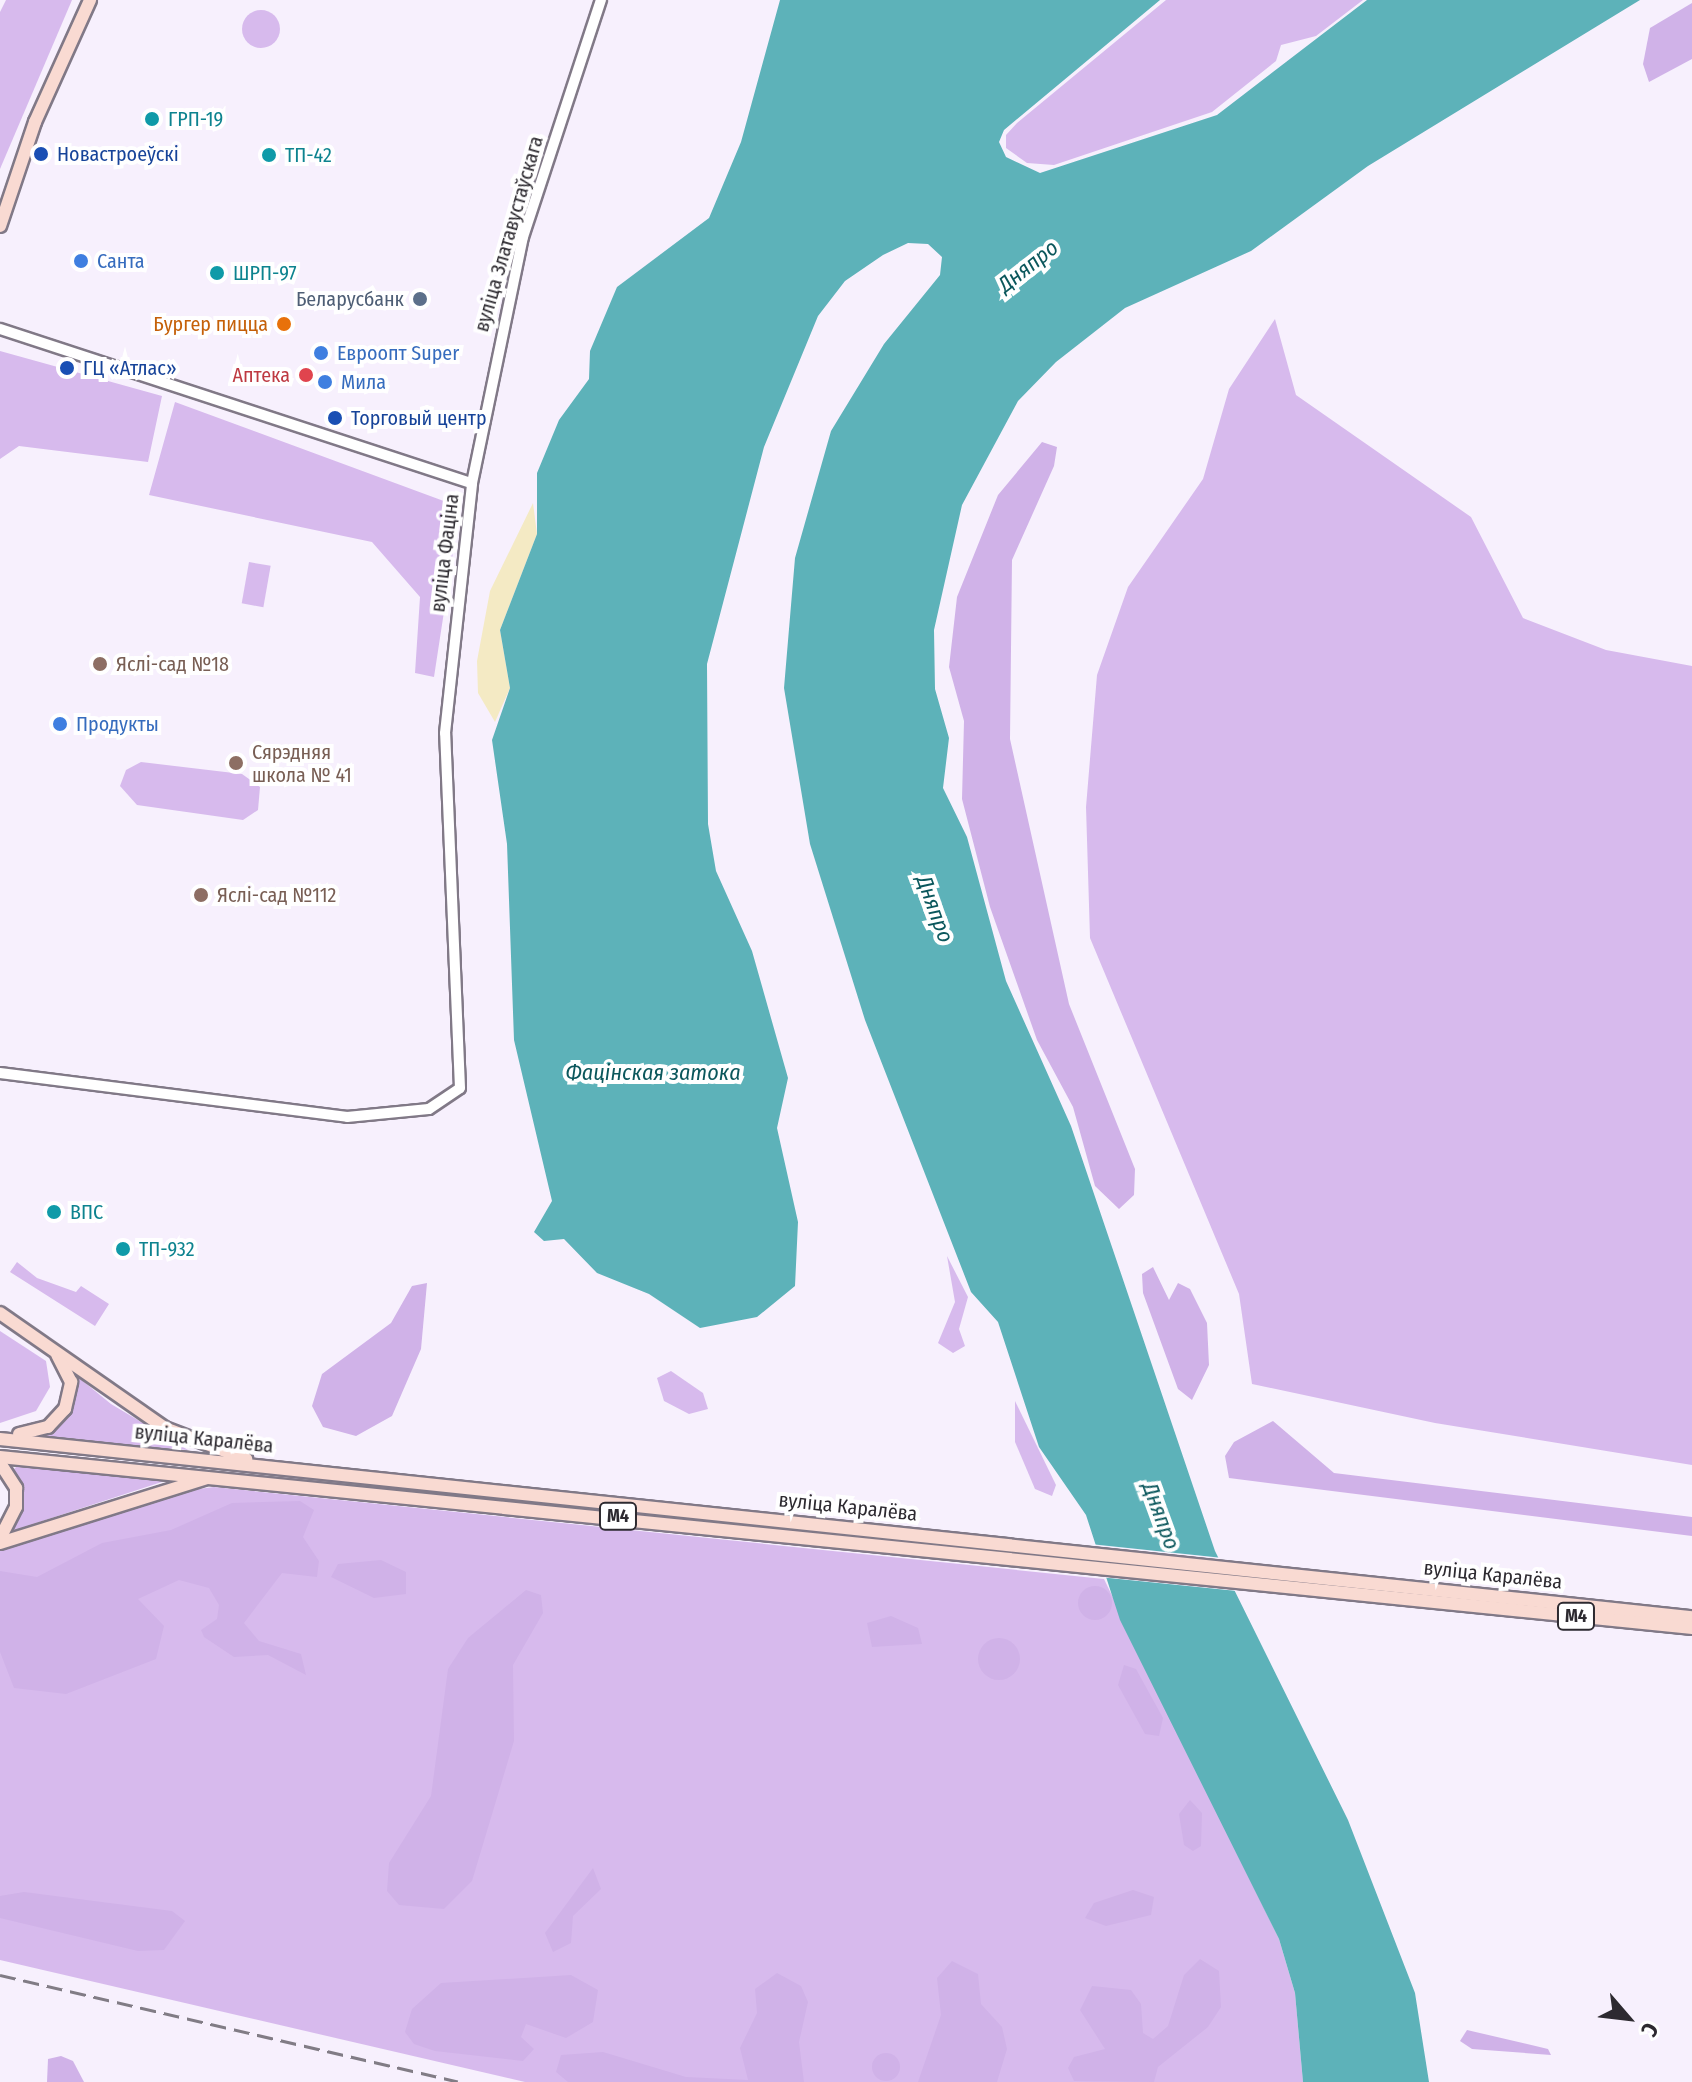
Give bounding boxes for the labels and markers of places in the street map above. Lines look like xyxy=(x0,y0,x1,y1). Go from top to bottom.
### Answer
place label: ГРП-19 xyxy=(168,107,223,131)
marker: ГРП-19 xyxy=(143,110,161,128)
place label: Новастроеўскі xyxy=(57,142,179,166)
place label: ТП-42 xyxy=(285,143,332,167)
marker: Новастроеўскі xyxy=(32,145,50,163)
marker: ТП-42 xyxy=(260,146,278,164)
place label: Санта xyxy=(97,249,145,273)
marker: Санта xyxy=(72,252,90,270)
place label: ШРП-97 xyxy=(233,261,297,285)
marker: ШРП-97 xyxy=(208,264,226,282)
place label: Беларусбанк xyxy=(296,287,404,311)
marker: Беларусбанк xyxy=(411,290,429,308)
place label: Бургер пицца xyxy=(153,312,268,336)
marker: Бургер пицца xyxy=(275,315,293,333)
place label: Евроопт Super xyxy=(337,341,459,365)
marker: Евроопт Super xyxy=(312,344,330,362)
place label: ГЦ «Атлас» xyxy=(83,356,177,380)
marker: ГЦ «Атлас» xyxy=(58,359,76,377)
place label: Аптека xyxy=(233,363,290,387)
marker: Аптека xyxy=(297,366,315,384)
place label: Мила xyxy=(341,370,386,394)
marker: Мила xyxy=(316,373,334,391)
place label: Торговый центр xyxy=(351,406,487,430)
marker: Торговый центр xyxy=(326,409,344,427)
place label: Яслі-сад №18 xyxy=(116,652,229,676)
marker: Яслі-сад №18 xyxy=(91,655,109,673)
place label: Продукты xyxy=(76,712,159,736)
marker: Продукты xyxy=(51,715,69,733)
place label: Сярэдняя школа № 41 xyxy=(252,740,352,787)
marker: Сярэдняя школа № 41 xyxy=(227,754,245,772)
place label: Яслі-сад №112 xyxy=(217,883,336,907)
marker: Яслі-сад №112 xyxy=(192,886,210,904)
place label: ВПС xyxy=(70,1200,103,1224)
marker: ВПС xyxy=(45,1203,63,1221)
place label: ТП-932 xyxy=(139,1237,194,1261)
marker: ТП-932 xyxy=(114,1240,132,1258)

